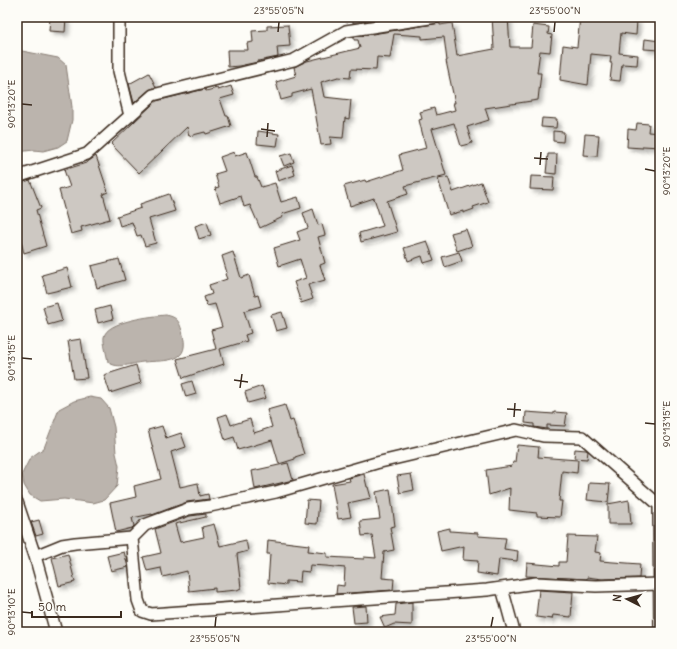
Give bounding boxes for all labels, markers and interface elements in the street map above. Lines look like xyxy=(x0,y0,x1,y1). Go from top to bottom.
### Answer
text: 23°55'05"N xyxy=(254,4,304,17)
text: 23°55'00"N xyxy=(529,4,581,17)
text: 90°13'20"E xyxy=(5,80,18,128)
text: 90°13'20"E xyxy=(660,147,673,195)
text: 90°13'15"E xyxy=(5,335,18,381)
text: 90°13'15"E xyxy=(660,401,673,447)
north arrow xyxy=(607,579,647,619)
text: 90°13'10"E xyxy=(5,588,18,636)
scale bar xyxy=(32,593,121,619)
text: N xyxy=(610,593,624,602)
text: 50 m xyxy=(38,599,67,614)
text: 23°55'05"N xyxy=(190,632,240,645)
text: 23°55'00"N xyxy=(465,632,517,645)

